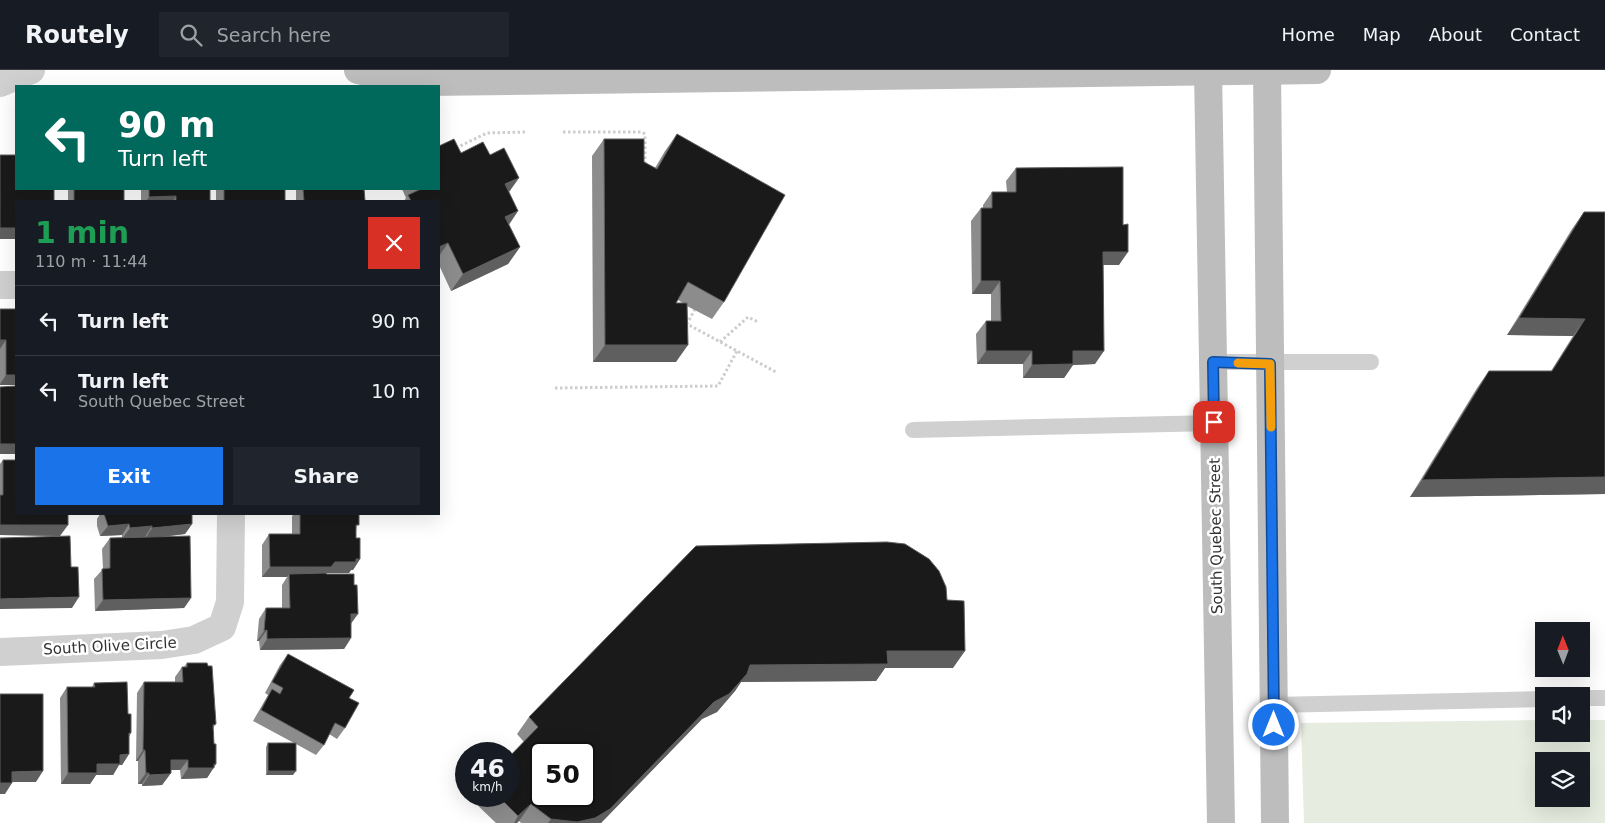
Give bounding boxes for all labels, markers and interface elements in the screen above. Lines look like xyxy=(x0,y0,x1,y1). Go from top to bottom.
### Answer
search box xyxy=(159,12,509,57)
text: Routely xyxy=(25,21,129,49)
icon: search xyxy=(177,21,205,49)
text: Search here xyxy=(217,24,331,46)
text: Home xyxy=(1282,24,1335,45)
text: Map xyxy=(1363,24,1401,45)
text: About xyxy=(1429,24,1482,45)
text: Contact xyxy=(1510,24,1580,45)
icon: left xyxy=(35,105,100,170)
text: 90 m xyxy=(118,105,215,145)
text: Turn left xyxy=(118,146,207,171)
text: 1 min xyxy=(35,215,129,250)
button: close xyxy=(368,217,420,269)
text: 110 m · 11:44 xyxy=(35,252,148,271)
icon: left xyxy=(35,307,63,335)
text: Turn left xyxy=(78,310,169,332)
text: 90 m xyxy=(371,310,420,332)
text: Turn left xyxy=(78,370,169,392)
icon: left xyxy=(35,377,63,405)
text: 10 m xyxy=(371,380,420,402)
text: South Quebec Street xyxy=(78,392,245,411)
pin xyxy=(1193,401,1235,443)
icon: arrive xyxy=(1200,408,1228,436)
button: Exit xyxy=(35,447,223,505)
button: Share xyxy=(233,447,420,505)
street label: South Quebec Street xyxy=(1206,458,1226,614)
north arrow xyxy=(1535,622,1590,678)
map controls xyxy=(1535,622,1590,807)
street label: South Olive Circle xyxy=(43,634,177,658)
button: sound xyxy=(1535,687,1590,742)
position arrow xyxy=(1247,698,1299,750)
speed limit sign: 50 xyxy=(530,742,595,807)
button: layers xyxy=(1535,752,1590,807)
text: 46 xyxy=(470,754,505,783)
text: km/h xyxy=(472,780,503,794)

